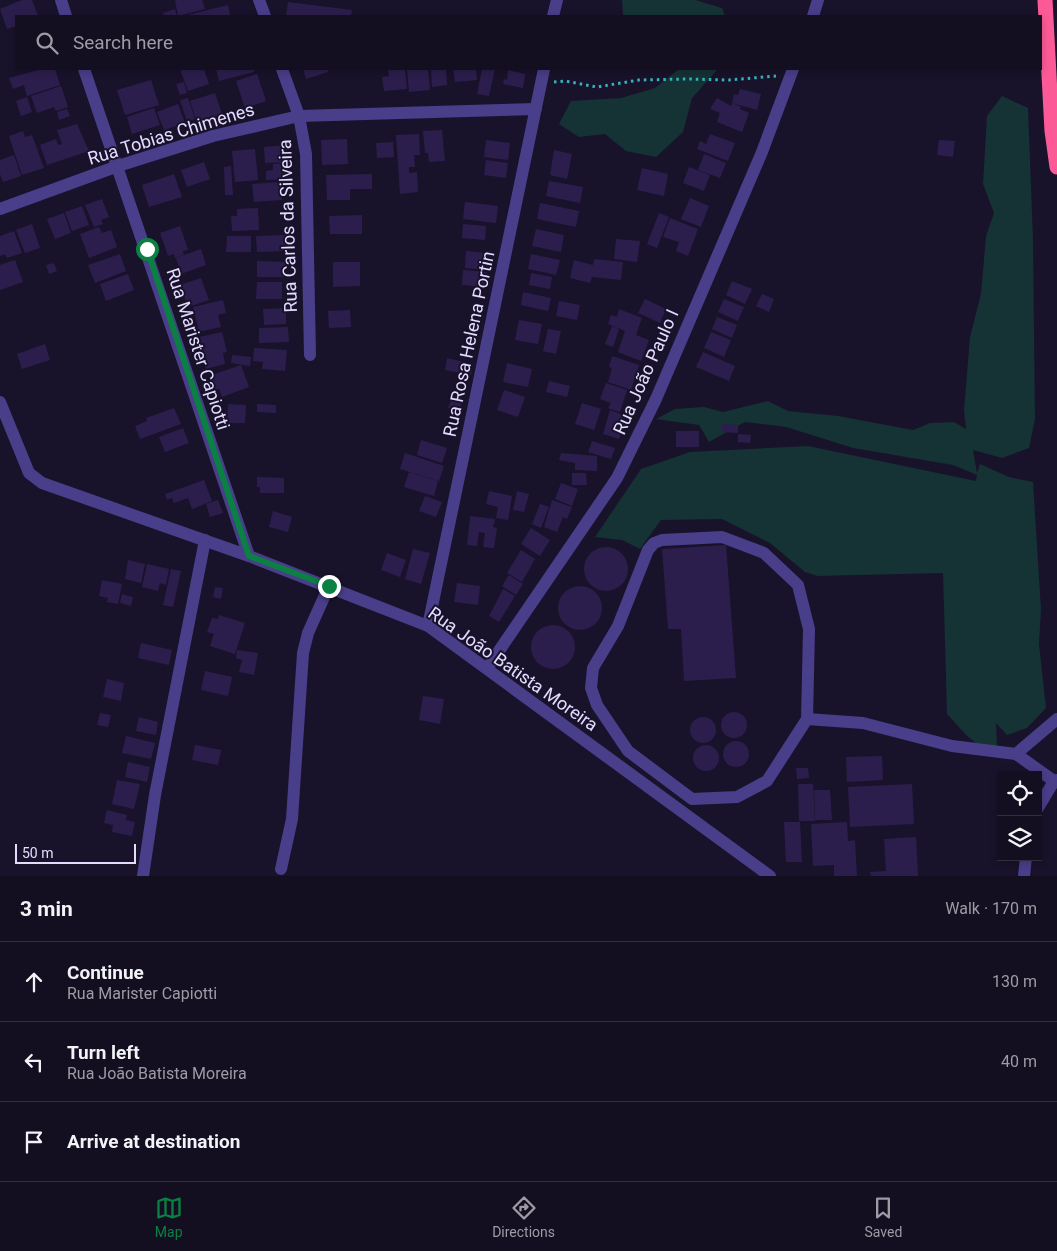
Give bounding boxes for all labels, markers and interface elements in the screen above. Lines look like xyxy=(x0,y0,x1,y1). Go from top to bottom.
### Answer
search box xyxy=(15,15,1042,70)
icon: search xyxy=(33,29,61,57)
text: Search here xyxy=(73,31,173,54)
street label: Rua Tobias Chimenes xyxy=(85,98,257,169)
street label: Rua Carlos da Silveira xyxy=(274,139,301,313)
route start xyxy=(136,238,159,261)
street label: Rua Rosa Helena Portin xyxy=(439,249,498,438)
street label: Rua Marister Capiotti xyxy=(162,265,235,432)
street label: Rua João Paulo I xyxy=(609,306,683,438)
route end xyxy=(318,575,341,598)
street label: Rua João Batista Moreira xyxy=(424,602,602,735)
map controls xyxy=(997,771,1042,861)
button: locate xyxy=(997,771,1042,816)
button: layers xyxy=(997,816,1042,861)
scale bar xyxy=(15,841,136,864)
text: 50 m xyxy=(22,845,54,861)
text: 3 min xyxy=(20,897,73,921)
text: Walk · 170 m xyxy=(945,899,1037,918)
text: Continue xyxy=(67,961,144,984)
icon: ahead xyxy=(20,968,48,996)
text: 130 m xyxy=(992,972,1037,991)
text: Rua Marister Capiotti xyxy=(67,984,217,1003)
text: Turn left xyxy=(67,1041,140,1064)
icon: left xyxy=(20,1048,48,1076)
text: 40 m xyxy=(1001,1052,1037,1071)
text: Rua João Batista Moreira xyxy=(67,1064,247,1083)
icon: arrive xyxy=(20,1128,48,1156)
text: Arrive at destination xyxy=(67,1130,240,1153)
tab: Map xyxy=(155,1194,183,1240)
tab: Directions xyxy=(492,1194,555,1240)
tab: Saved xyxy=(864,1194,902,1240)

